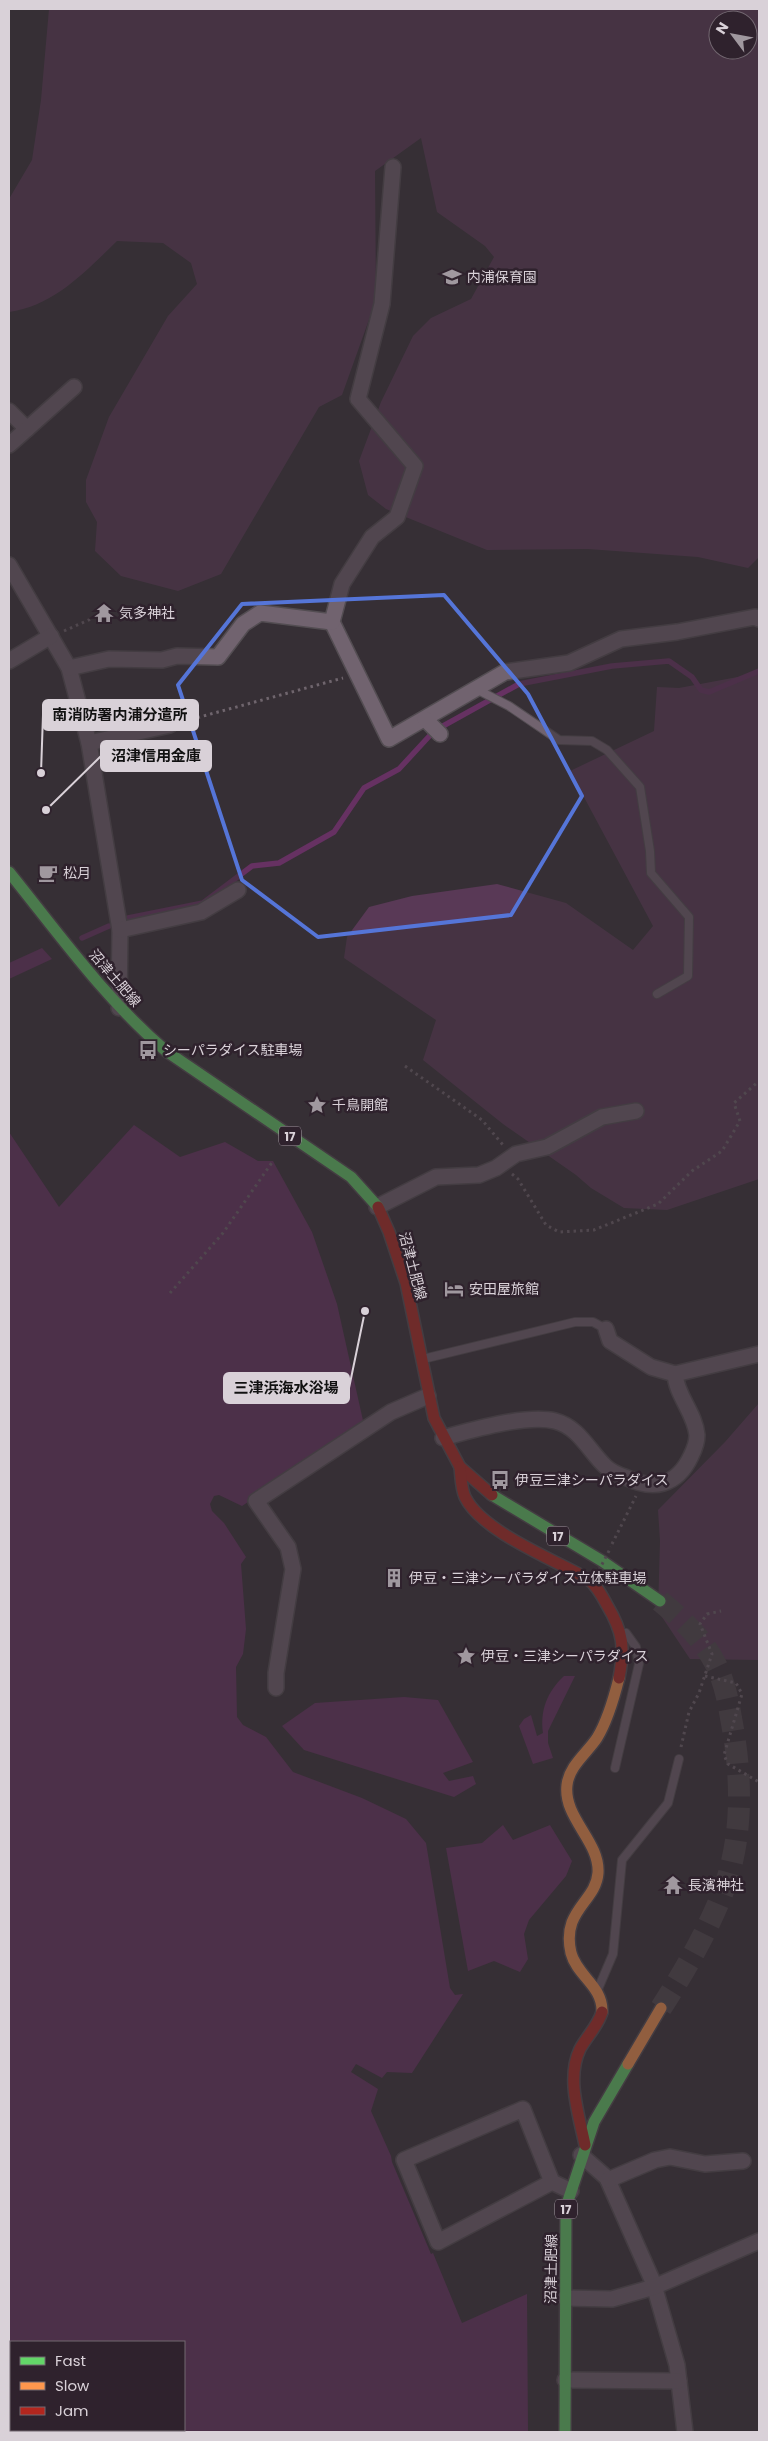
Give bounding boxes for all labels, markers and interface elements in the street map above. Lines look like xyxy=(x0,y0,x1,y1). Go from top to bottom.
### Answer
north arrow xyxy=(708,10,758,60)
text: N xyxy=(711,18,733,38)
school or university icon: 内浦保育園 xyxy=(441,266,463,288)
place label: 内浦保育園 xyxy=(467,267,537,287)
temple icon: 気多神社 xyxy=(93,602,115,624)
place label: 気多神社 xyxy=(119,603,175,623)
callout: 南消防署内浦分遣所 xyxy=(43,700,198,730)
text: 南消防署内浦分遣所 xyxy=(52,704,188,725)
callout: 沼津信用金庫 xyxy=(101,741,211,771)
text: 沼津信用金庫 xyxy=(111,745,201,766)
cafe icon: 松月 xyxy=(37,862,59,884)
place label: 松月 xyxy=(63,863,91,883)
street label: 沼津土肥線 xyxy=(84,945,146,1011)
bus stop icon: シーパラダイス駐車場 xyxy=(137,1039,159,1061)
place label: シーパラダイス駐車場 xyxy=(163,1040,302,1060)
place icon: 千鳥開館 xyxy=(306,1094,328,1116)
place label: 千鳥開館 xyxy=(332,1095,388,1115)
road number: 17 xyxy=(279,1126,301,1146)
street label: 沼津土肥線 xyxy=(394,1230,432,1302)
hotel icon: 安田屋旅館 xyxy=(443,1278,465,1300)
place label: 安田屋旅館 xyxy=(469,1279,539,1299)
callout: 三津浜海水浴場 xyxy=(224,1373,349,1403)
text: 三津浜海水浴場 xyxy=(233,1377,339,1398)
bus stop icon: 伊豆三津シーパラダイス xyxy=(489,1469,511,1491)
place label: 伊豆三津シーパラダイス xyxy=(515,1470,668,1490)
road number: 17 xyxy=(547,1526,569,1545)
building icon: 伊豆・三津シーパラダイス立体駐車場 xyxy=(383,1567,405,1589)
place label: 伊豆・三津シーパラダイス立体駐車場 xyxy=(409,1568,646,1588)
place icon: 伊豆・三津シーパラダイス xyxy=(455,1645,477,1667)
place label: 伊豆・三津シーパラダイス xyxy=(481,1646,648,1666)
temple icon: 長濱神社 xyxy=(662,1874,684,1896)
place label: 長濱神社 xyxy=(688,1875,744,1895)
road number: 17 xyxy=(555,2200,577,2218)
street label: 沼津土肥線 xyxy=(540,2234,562,2304)
legend xyxy=(10,2341,185,2431)
text: Fast xyxy=(55,2350,86,2371)
text: Slow xyxy=(55,2375,90,2396)
text: Jam xyxy=(55,2400,89,2421)

